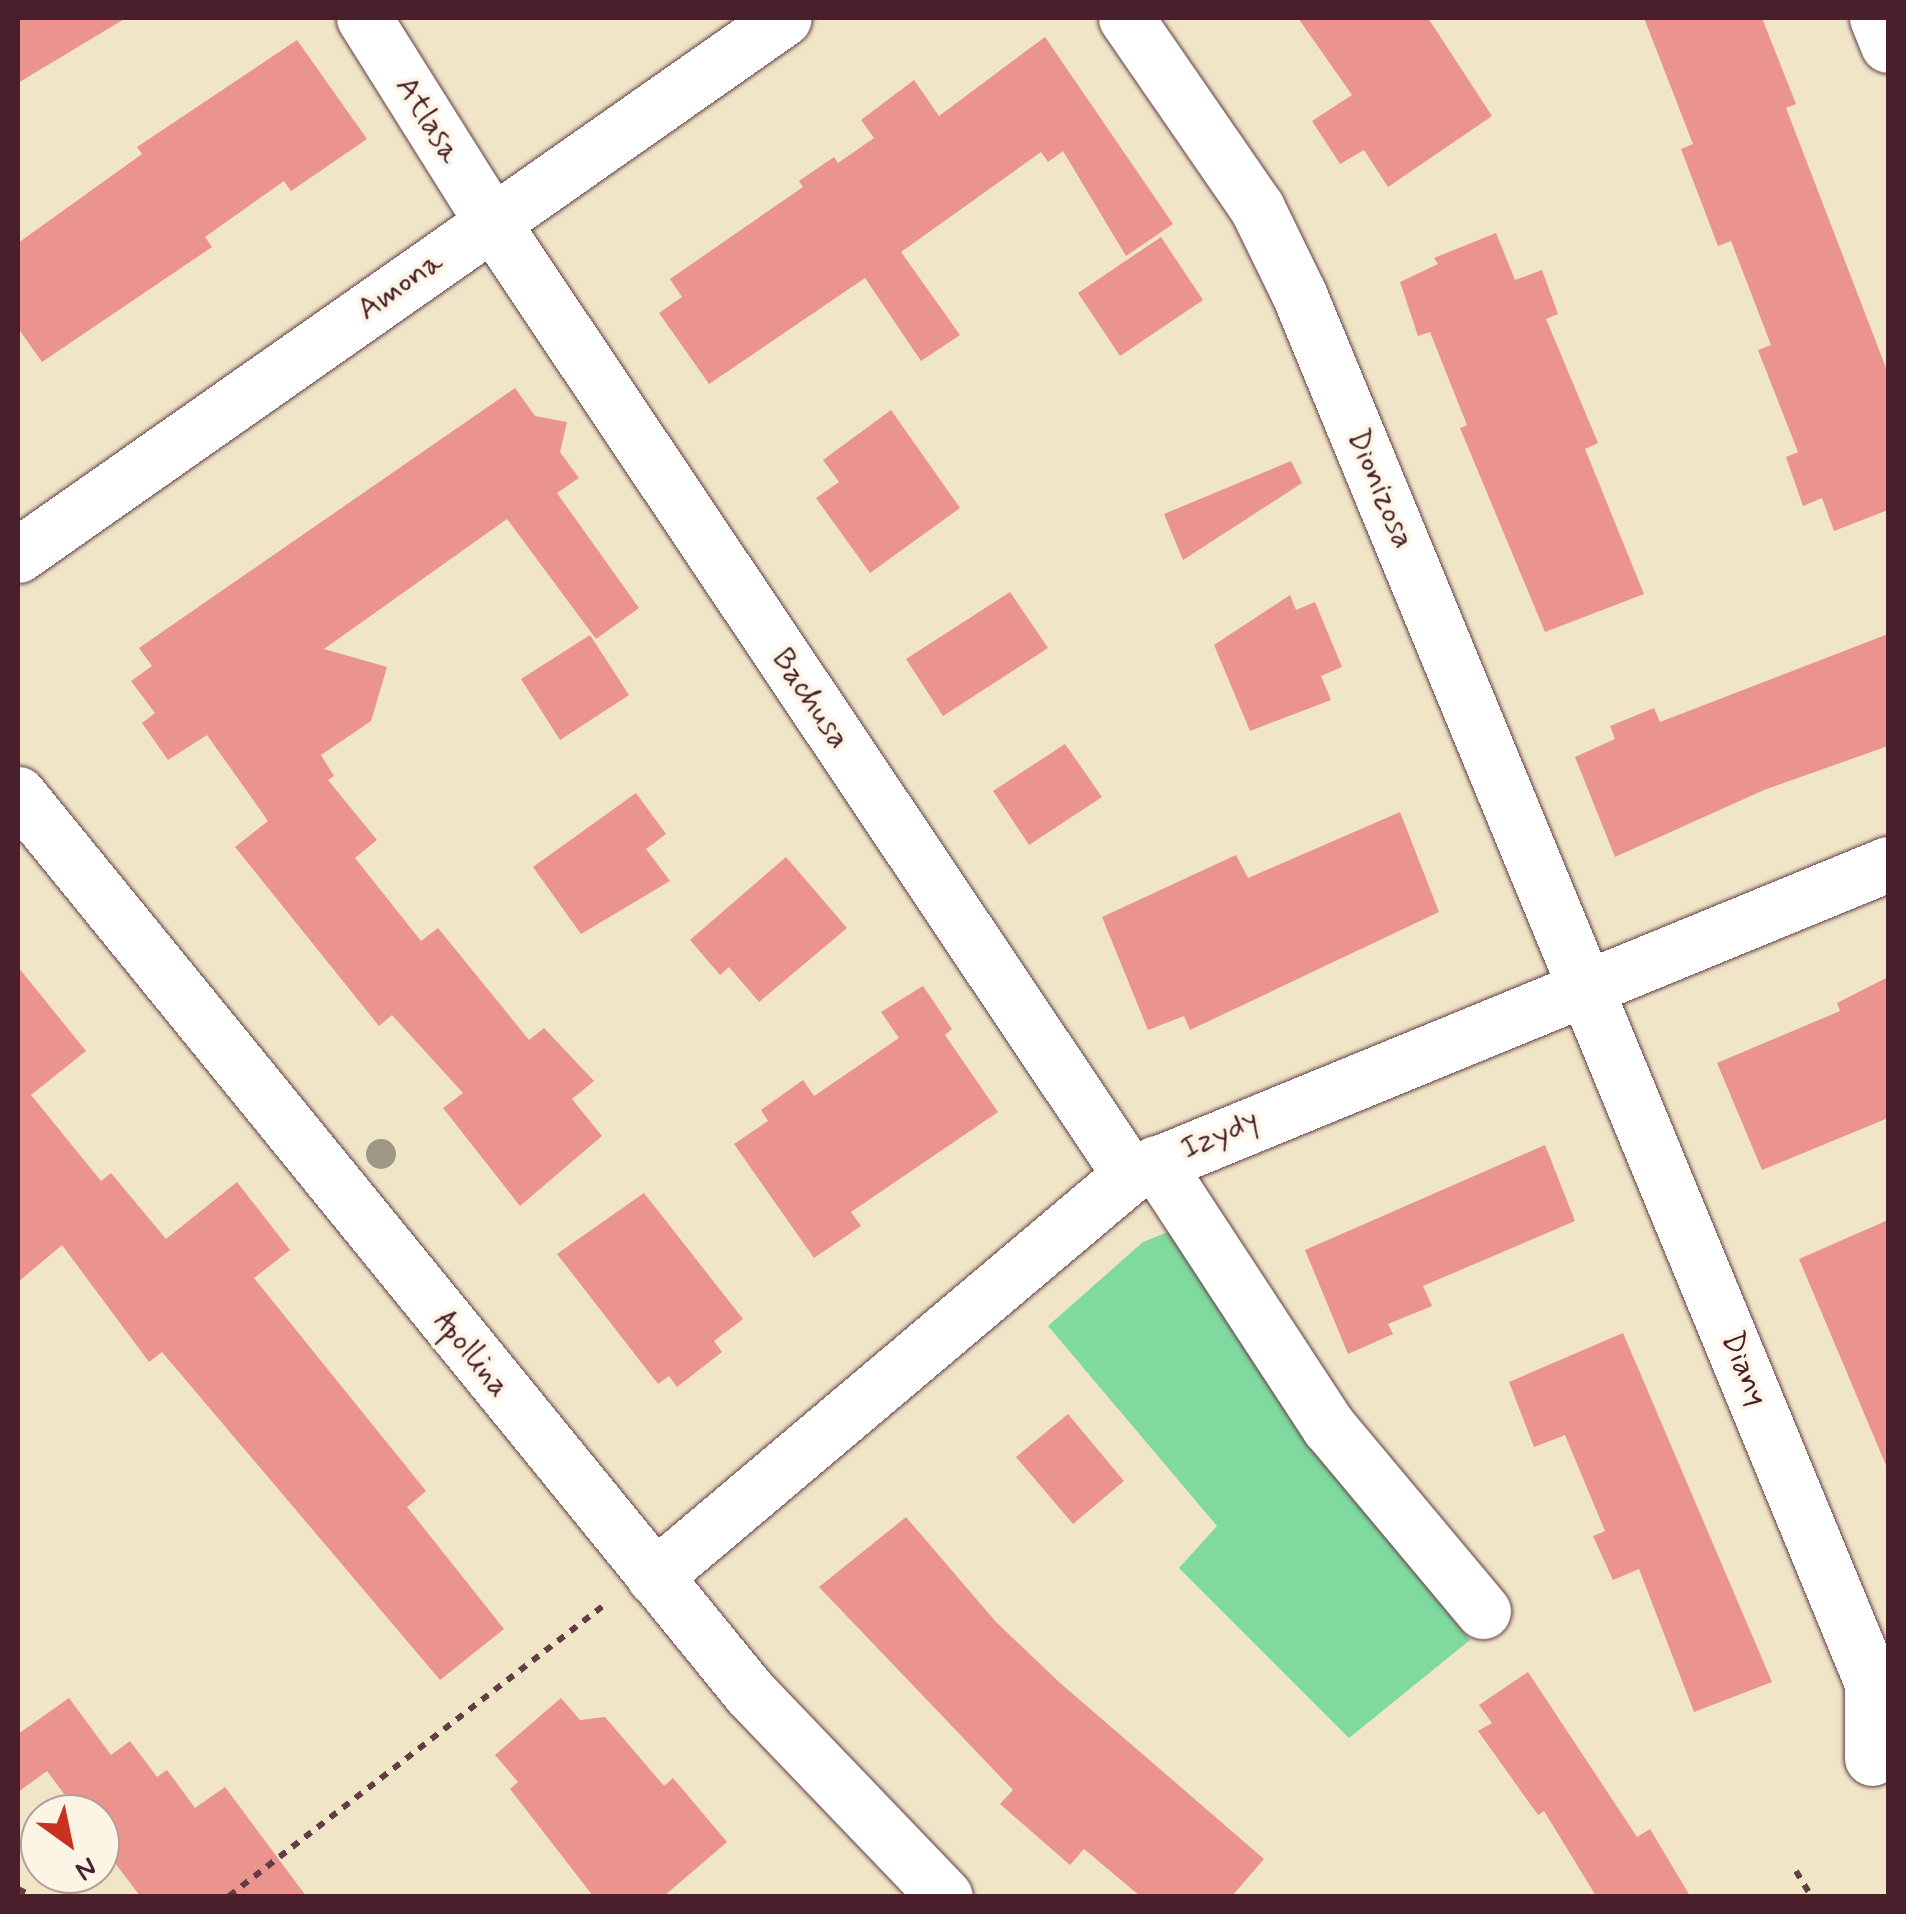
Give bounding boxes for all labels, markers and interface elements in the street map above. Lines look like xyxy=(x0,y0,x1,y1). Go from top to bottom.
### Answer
street label: Atlasa xyxy=(387,70,469,170)
street label: Amona xyxy=(350,243,450,329)
street label: Dionizosa xyxy=(1338,424,1422,554)
street label: Bachusa xyxy=(763,641,857,757)
street label: Izydy xyxy=(1175,1102,1265,1168)
street label: Apollina xyxy=(426,1303,518,1405)
street label: Diany xyxy=(1712,1326,1776,1412)
north arrow xyxy=(20,1794,120,1894)
text: N xyxy=(68,1847,103,1888)

